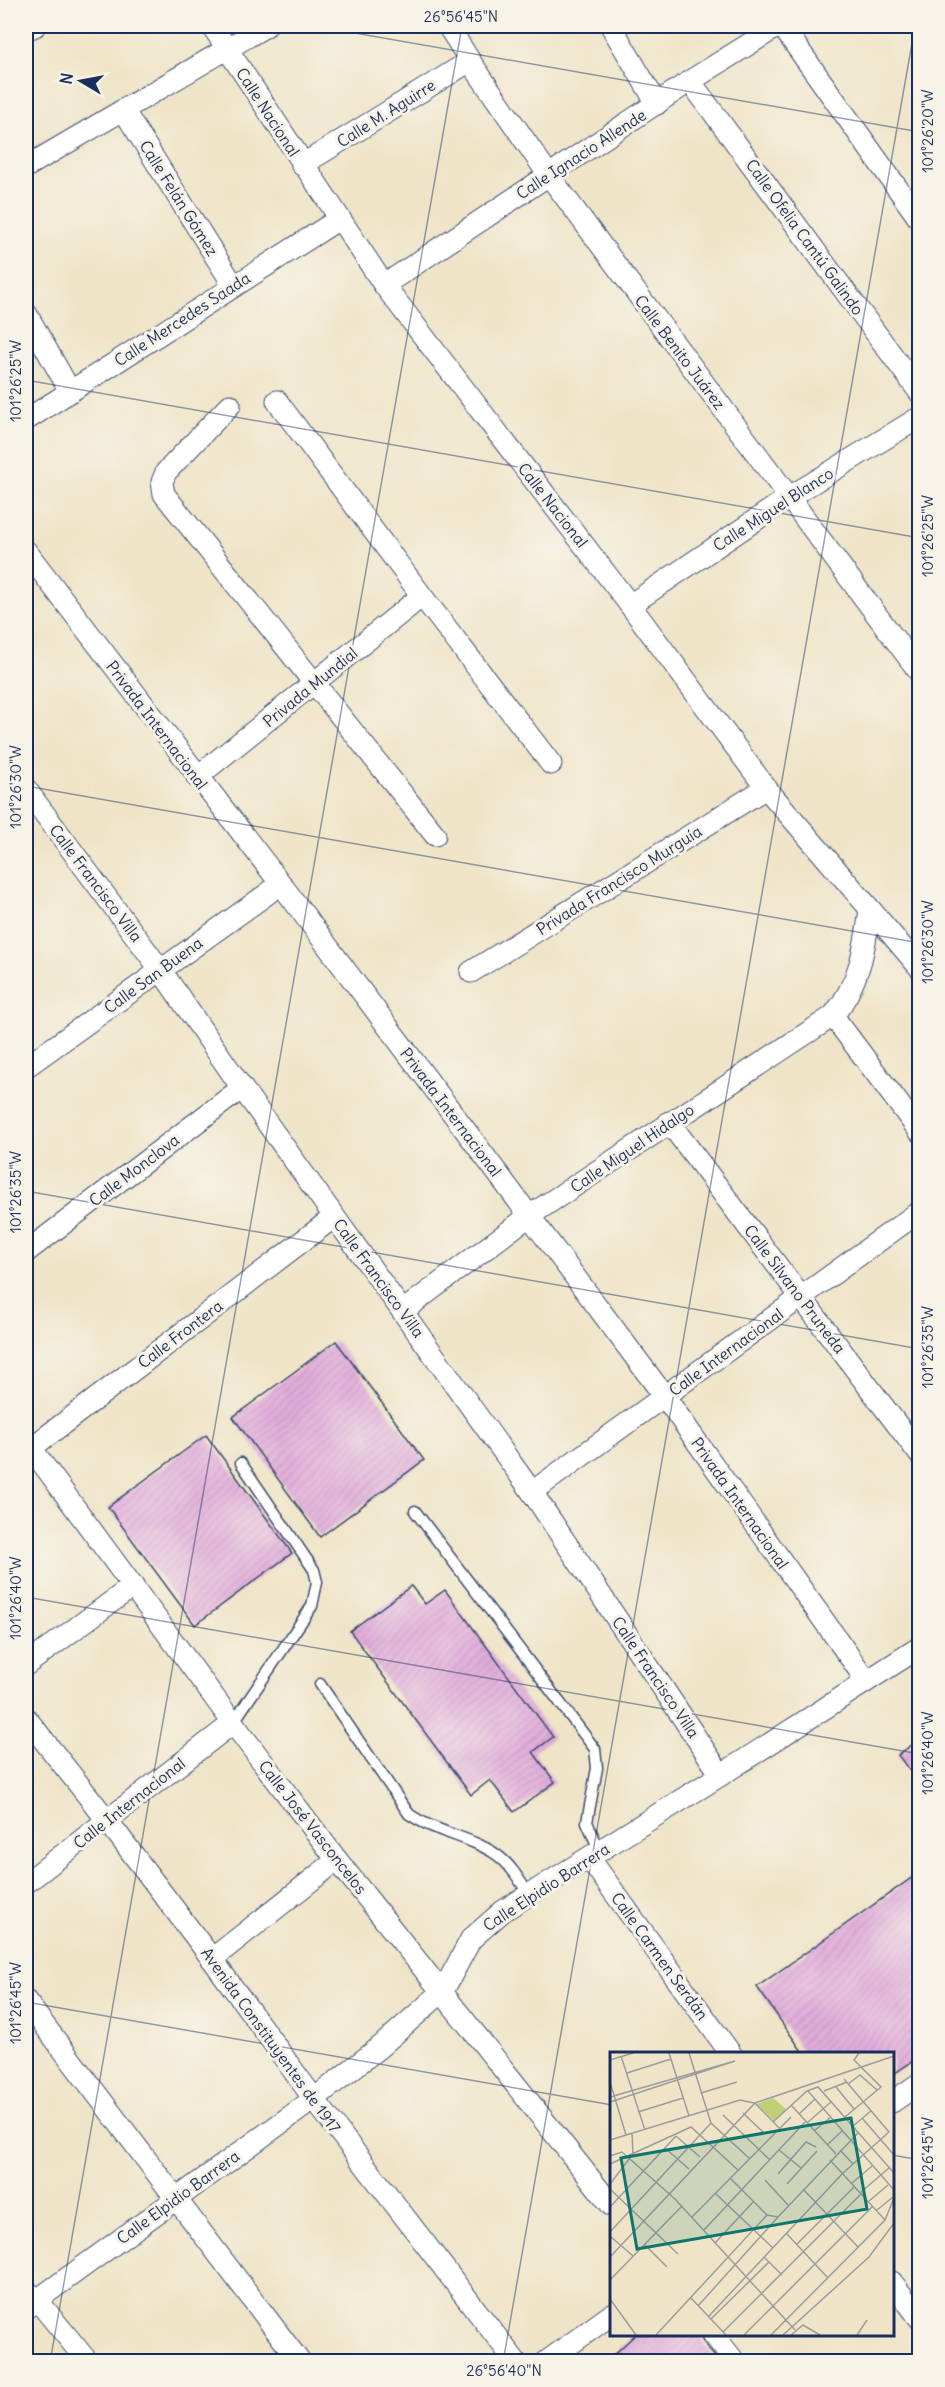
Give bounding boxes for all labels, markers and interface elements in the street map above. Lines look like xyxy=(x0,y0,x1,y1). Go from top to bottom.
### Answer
text: 26°56'45"N xyxy=(424,7,498,26)
north arrow xyxy=(51,51,111,111)
street label: Calle Nacional xyxy=(232,64,304,160)
text: N xyxy=(55,71,77,86)
street label: Calle M. Aguirre xyxy=(333,75,439,151)
text: 101°26'20"W xyxy=(918,89,937,173)
street label: Calle Ignacio Allende xyxy=(512,105,650,203)
street label: Calle Felán Gómez xyxy=(135,136,223,260)
street label: Calle Ofelia Cantú Galindo xyxy=(742,155,868,319)
street label: Calle Mercedes Saada xyxy=(110,268,254,370)
street label: Calle Benito Juárez xyxy=(630,291,730,413)
text: 101°26'25"W xyxy=(6,340,25,422)
street label: Calle Nacional xyxy=(514,459,592,551)
street label: Calle Miguel Blanco xyxy=(709,463,837,555)
text: 101°26'25"W xyxy=(918,495,937,577)
street label: Privada Mundial xyxy=(259,643,361,731)
street label: Privada Internacional xyxy=(102,657,212,793)
text: 101°26'30"W xyxy=(6,745,25,829)
street label: Calle Francisco Villa xyxy=(45,820,147,946)
street label: Privada Francisco Murguía xyxy=(533,821,705,939)
text: 101°26'30"W xyxy=(918,900,937,984)
street label: Calle San Buena xyxy=(100,933,206,1017)
street label: Privada Internacional xyxy=(396,1044,506,1180)
street label: Calle Miguel Hidalgo xyxy=(566,1099,698,1197)
street label: Calle Monclova xyxy=(85,1130,183,1210)
text: 101°26'35"W xyxy=(6,1150,25,1233)
street label: Calle Francisco Villa xyxy=(329,1215,429,1341)
street label: Calle Silvano Pruneda xyxy=(740,1221,850,1357)
street label: Calle Frontera xyxy=(134,1296,226,1372)
street label: Calle Internacional xyxy=(665,1304,787,1400)
text: 101°26'35"W xyxy=(918,1305,937,1388)
street label: Privada Internacional xyxy=(687,1433,793,1573)
text: 101°26'40"W xyxy=(6,1556,25,1640)
street label: Calle Francisco Villa xyxy=(608,1613,704,1741)
text: 101°26'40"W xyxy=(918,1711,937,1795)
street label: Calle Internacional xyxy=(69,1753,189,1853)
street label: Calle José Vasconcelos xyxy=(255,1756,371,1898)
street label: Calle Elpidio Barrera xyxy=(479,1839,613,1935)
street label: Calle Carmen Serdán xyxy=(607,1888,713,2024)
street label: Avenida Constituyentes de 1917 xyxy=(197,1943,345,2137)
text: 101°26'45"W xyxy=(6,1962,25,2044)
inset map xyxy=(610,2052,894,2336)
text: 101°26'45"W xyxy=(918,2117,937,2199)
street label: Calle Elpidio Barrera xyxy=(113,2146,243,2248)
text: 26°56'40"N xyxy=(466,2361,542,2380)

